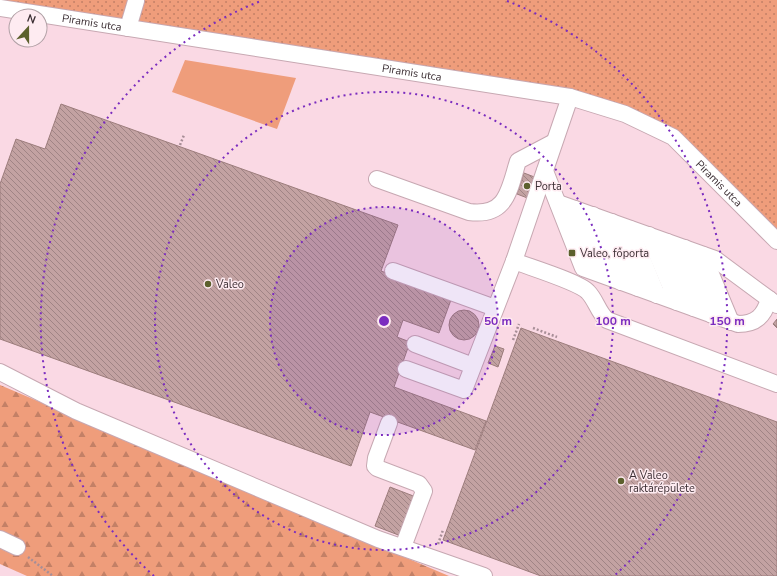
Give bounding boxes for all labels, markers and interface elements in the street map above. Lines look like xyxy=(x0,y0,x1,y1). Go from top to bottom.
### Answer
north arrow xyxy=(8,8,48,48)
text: N xyxy=(25,11,38,28)
street label: Piramis utca xyxy=(61,11,123,35)
street label: Piramis utca xyxy=(381,61,443,85)
street label: Piramis utca xyxy=(692,157,746,210)
place label: Porta xyxy=(535,179,562,194)
marker: Porta xyxy=(522,181,532,191)
place label: Valeo, főporta xyxy=(579,246,649,261)
marker: Valeo, főporta xyxy=(567,248,577,258)
place label: Valeo xyxy=(215,277,244,292)
marker: Valeo xyxy=(203,279,213,289)
text: 50 m xyxy=(484,313,512,329)
text: 100 m xyxy=(595,313,631,329)
text: 150 m xyxy=(709,313,745,329)
centre of rings xyxy=(377,314,391,328)
place label: A Valeo raktárépülete xyxy=(629,468,695,496)
marker: A Valeo raktárépülete xyxy=(616,476,626,486)

